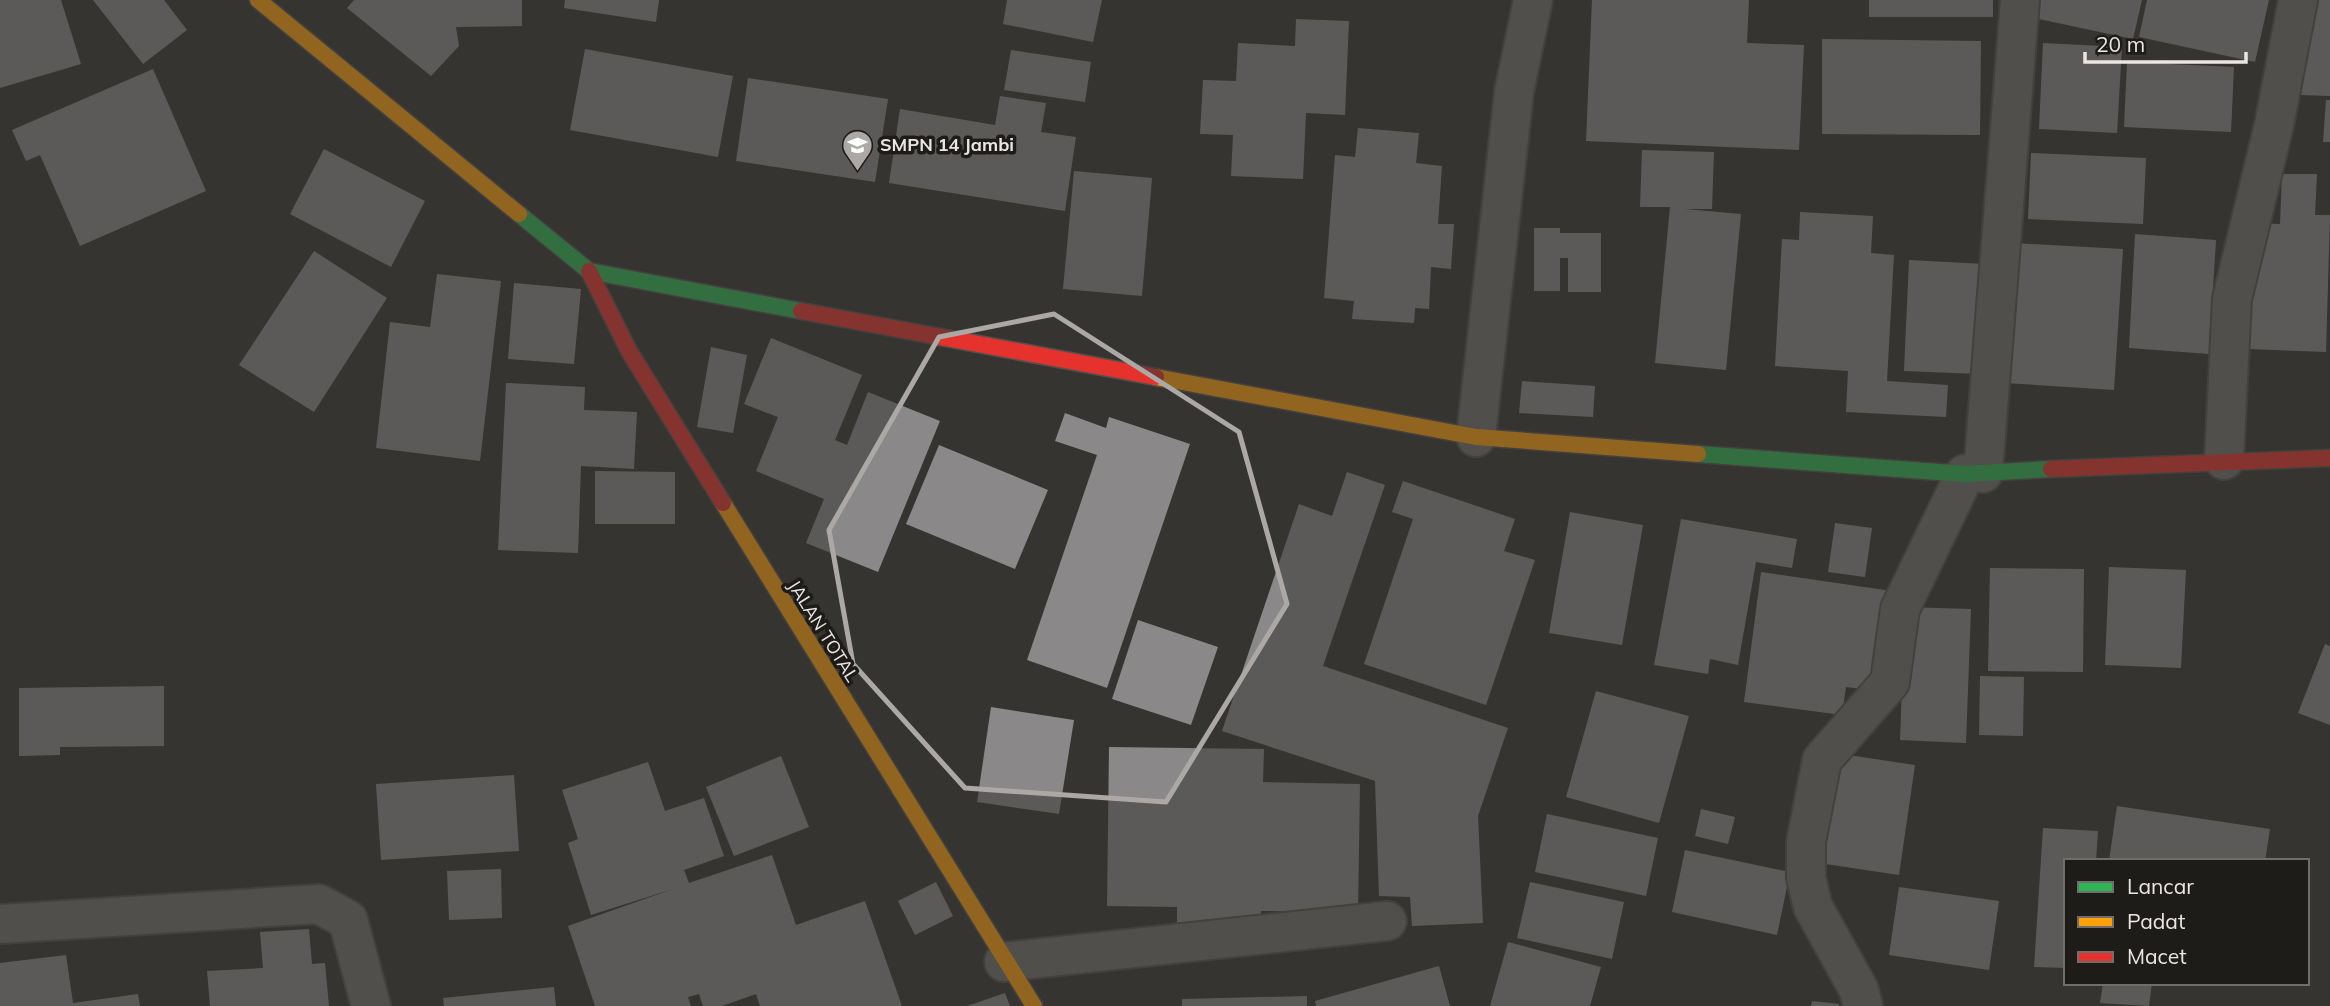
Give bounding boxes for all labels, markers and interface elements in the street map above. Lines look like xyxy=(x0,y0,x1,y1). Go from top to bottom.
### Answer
scale bar xyxy=(2085,21,2246,65)
text: 20 m xyxy=(2096,31,2145,57)
school or university icon: SMPN 14 Jambi xyxy=(840,128,874,172)
place label: SMPN 14 Jambi xyxy=(880,133,1014,156)
street label: JALAN TOTAL xyxy=(783,576,864,686)
legend xyxy=(2064,859,2309,985)
text: Lancar xyxy=(2127,873,2194,899)
text: Padat xyxy=(2127,908,2185,934)
text: Macet xyxy=(2127,943,2187,969)

